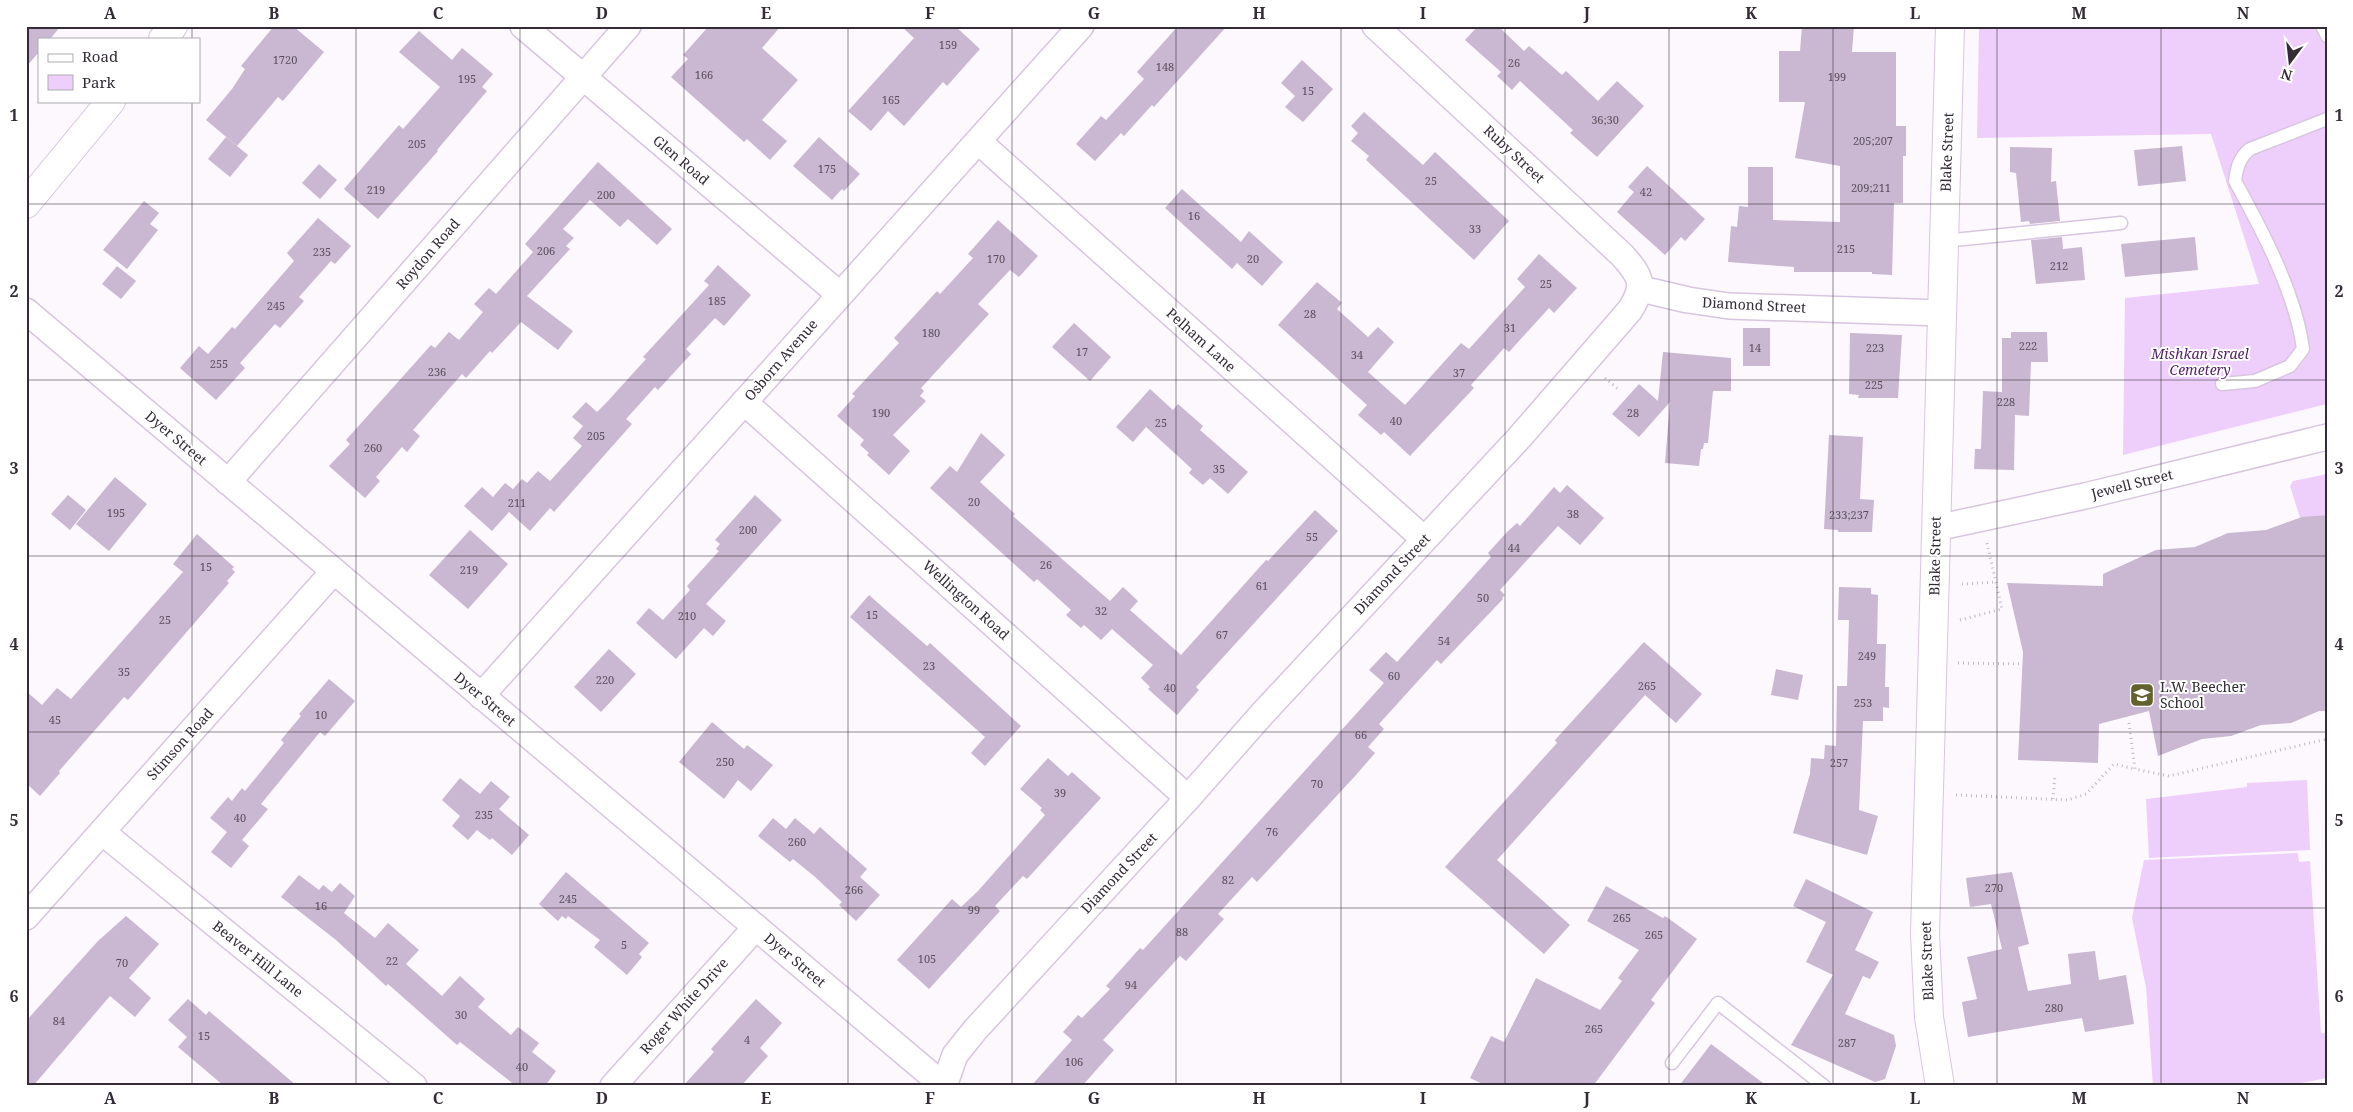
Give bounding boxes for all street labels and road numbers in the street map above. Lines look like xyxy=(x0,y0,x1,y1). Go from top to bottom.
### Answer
street label: Blake Street xyxy=(1936,112,1957,192)
street label: Ruby Street xyxy=(1480,120,1549,187)
street label: Glen Road xyxy=(649,130,714,189)
street label: Roydon Road xyxy=(392,214,464,293)
street label: Diamond Street xyxy=(1702,292,1807,317)
street label: Pelham Lane xyxy=(1163,303,1240,376)
street label: Osborn Avenue xyxy=(740,315,821,405)
street label: Dyer Street xyxy=(142,406,211,469)
street label: Jewell Street xyxy=(2088,464,2175,503)
street label: Blake Street xyxy=(1924,516,1945,596)
street label: Diamond Street xyxy=(1349,529,1434,618)
street label: Wellington Road xyxy=(919,556,1014,644)
street label: Dyer Street xyxy=(451,667,520,730)
street label: Stimson Road xyxy=(142,703,217,784)
street label: Diamond Street xyxy=(1076,828,1161,917)
street label: Beaver Hill Lane xyxy=(209,916,308,1001)
street label: Blake Street xyxy=(1916,921,1937,1001)
street label: Dyer Street xyxy=(761,928,830,991)
street label: Roger White Drive xyxy=(635,953,732,1058)

